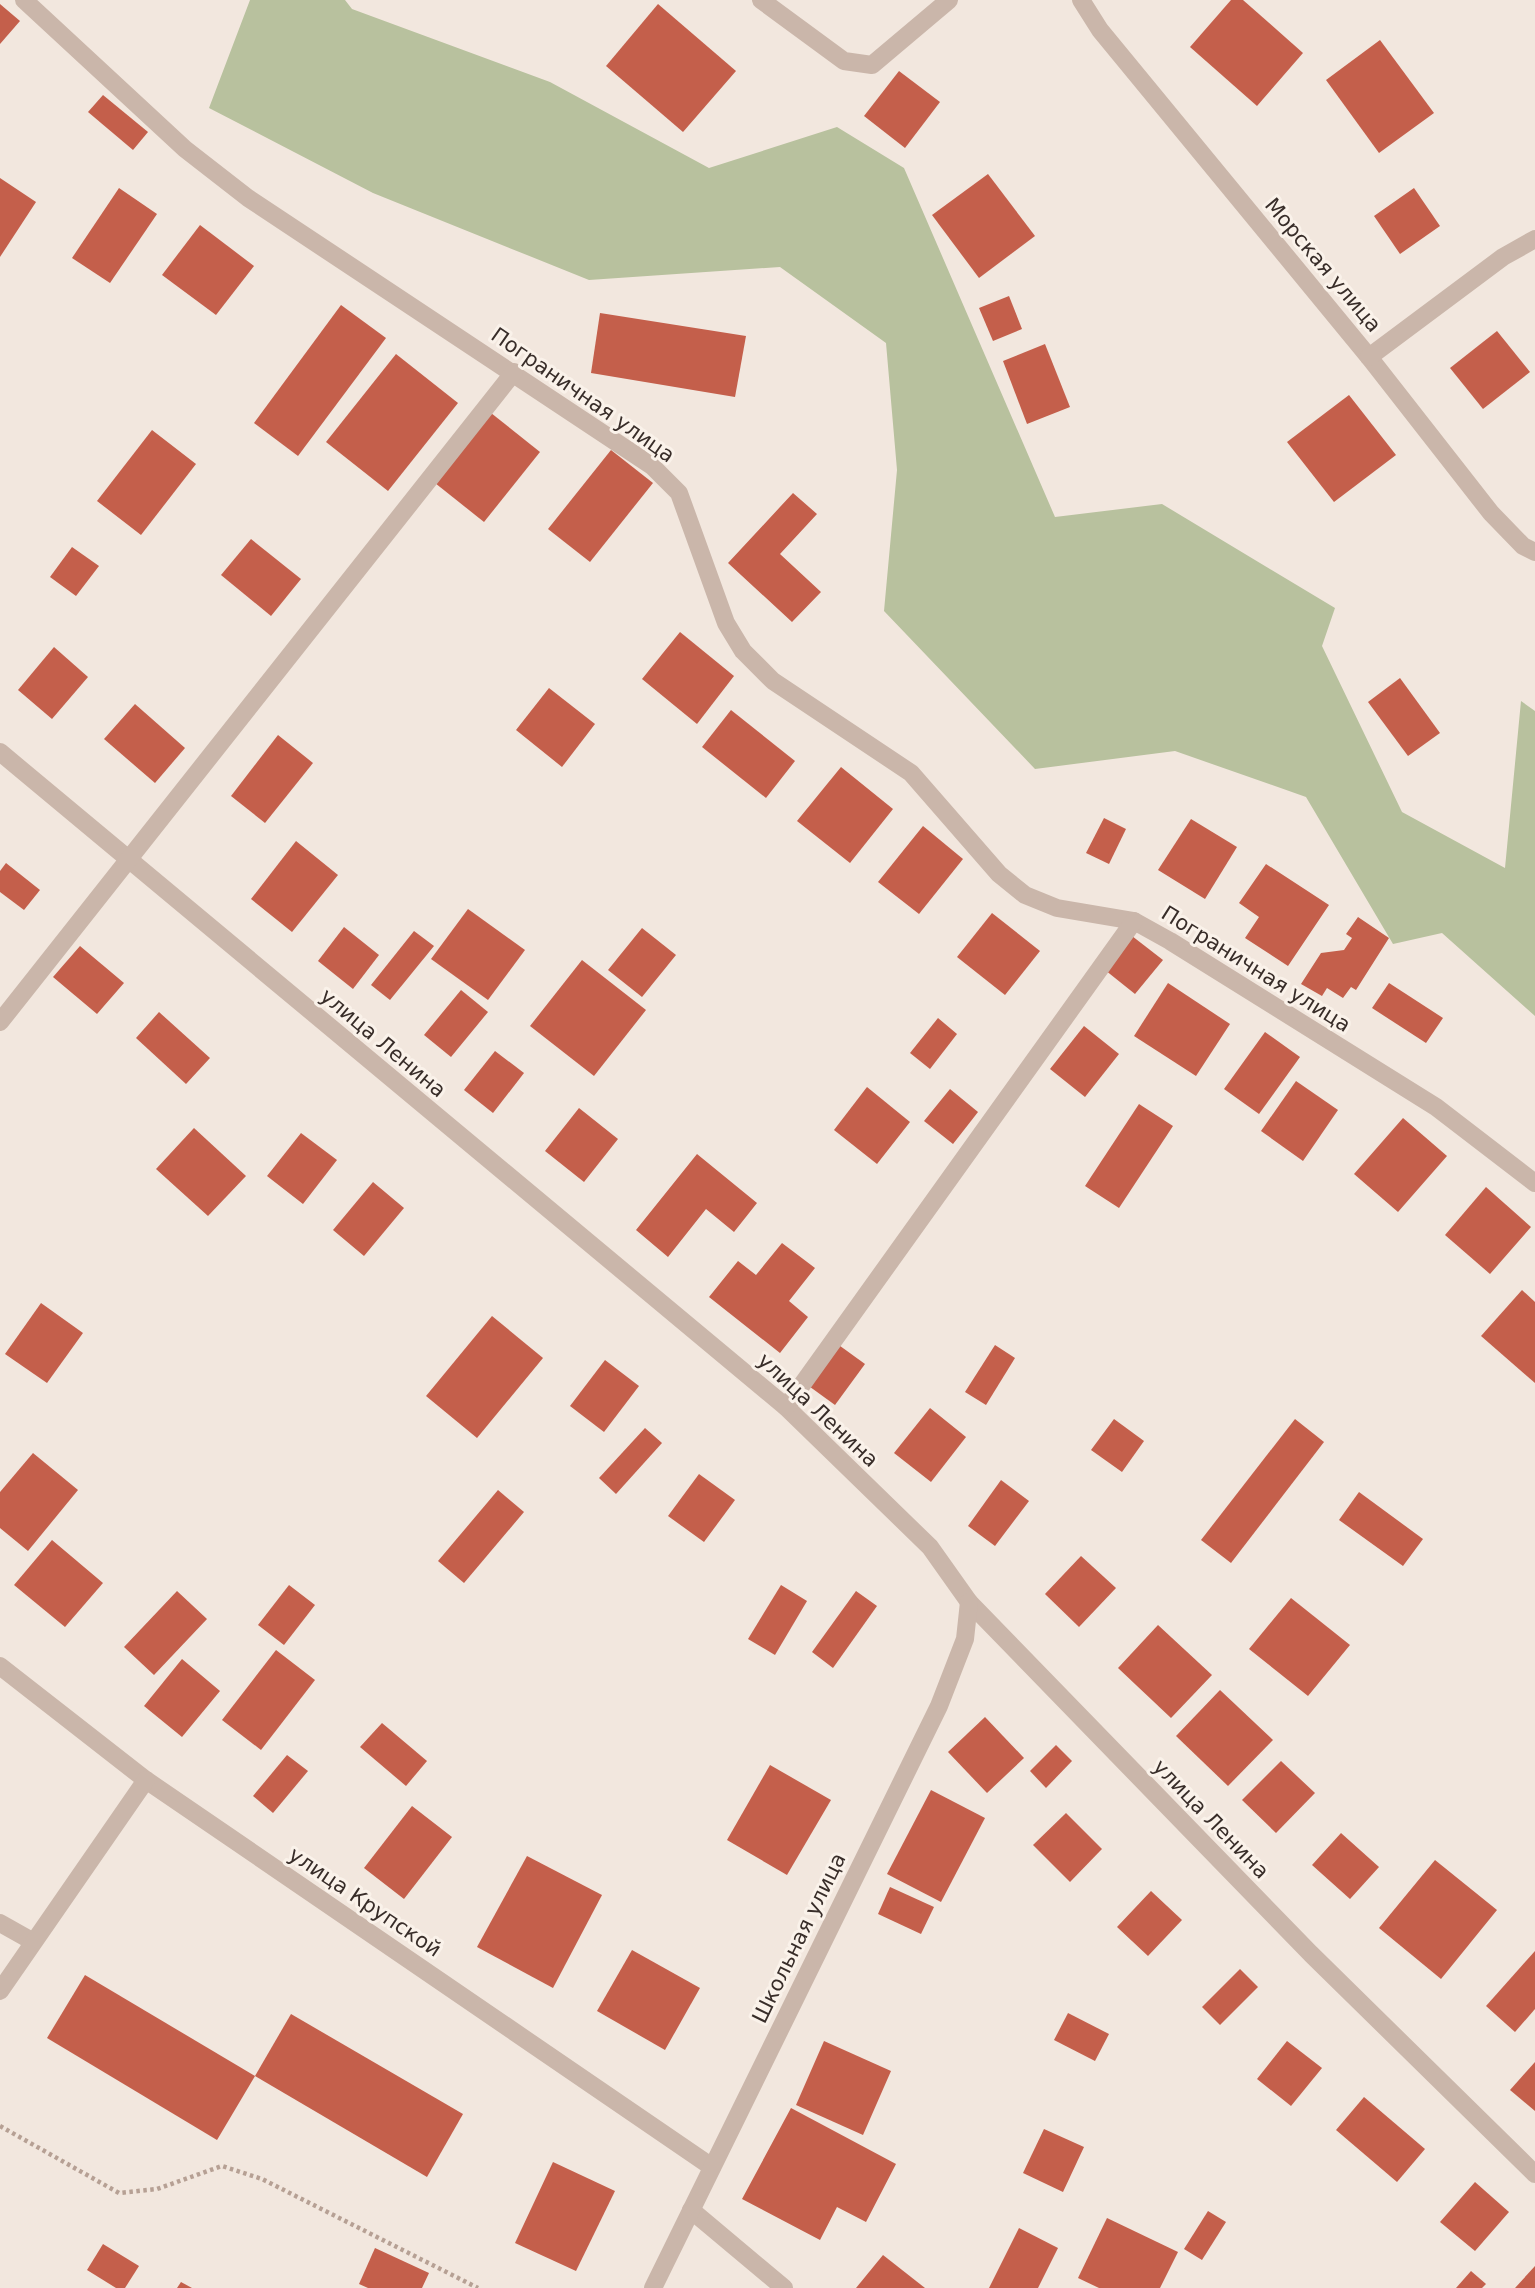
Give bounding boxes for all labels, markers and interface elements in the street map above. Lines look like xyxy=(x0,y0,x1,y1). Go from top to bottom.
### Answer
street label: Морская улица xyxy=(1260,193,1386,337)
street label: Пограничная улица xyxy=(487,323,679,467)
street label: Пограничная улица xyxy=(1157,901,1355,1037)
street label: улица Ленина xyxy=(316,984,450,1102)
street label: улица Ленина xyxy=(753,1348,883,1472)
street label: улица Ленина xyxy=(1148,1755,1274,1883)
street label: улица Крупской xyxy=(284,1842,446,1962)
street label: Школьная улица xyxy=(747,1849,851,2027)

